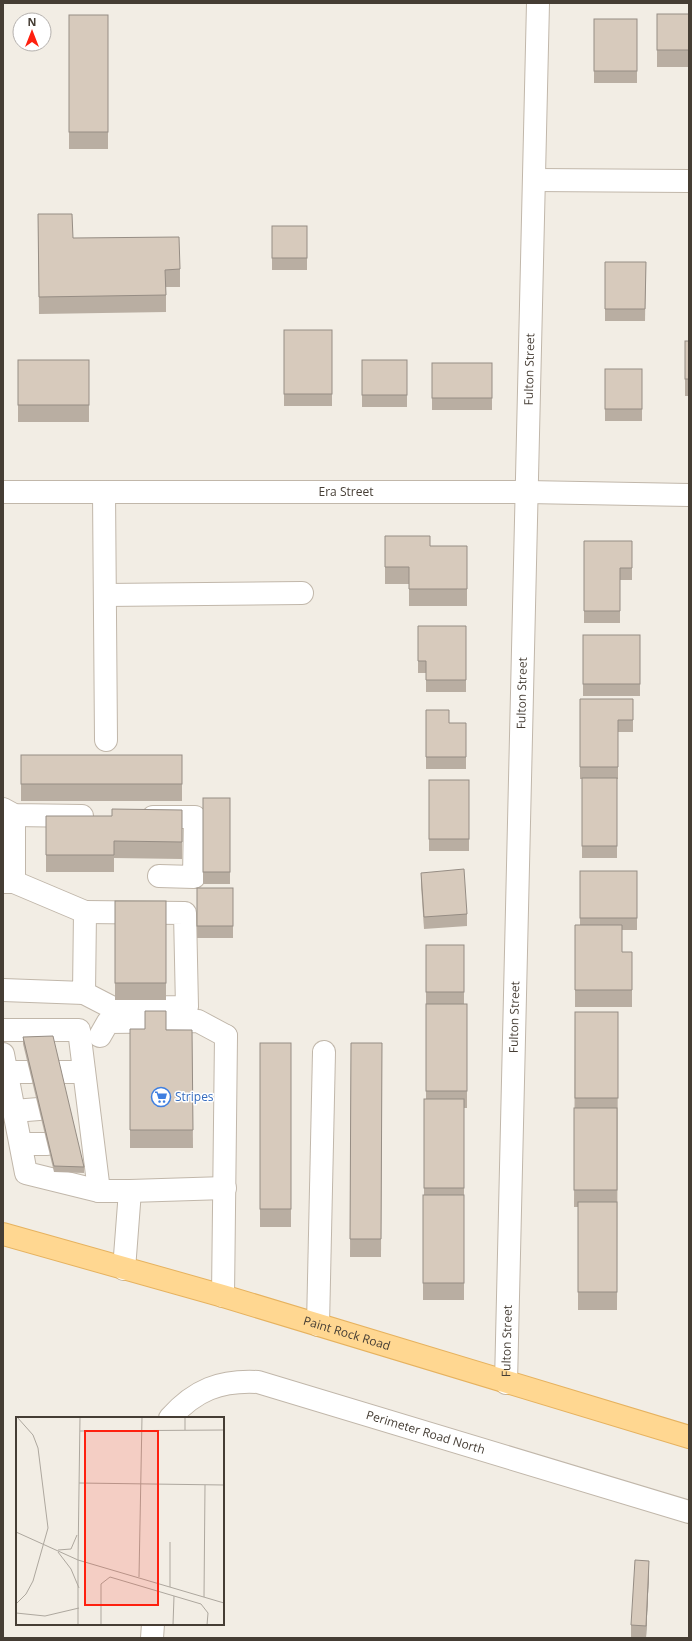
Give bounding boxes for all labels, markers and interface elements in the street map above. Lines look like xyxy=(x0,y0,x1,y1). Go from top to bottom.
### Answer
north arrow xyxy=(12,12,52,52)
text: N xyxy=(28,14,36,29)
street label: Fulton Street xyxy=(520,333,538,406)
street label: Era Street xyxy=(319,483,373,500)
street label: Fulton Street xyxy=(512,657,531,729)
street label: Fulton Street xyxy=(505,981,523,1053)
supermarket icon: Stripes xyxy=(150,1086,172,1108)
place label: Stripes xyxy=(175,1088,214,1105)
street label: Fulton Street xyxy=(497,1305,516,1377)
street label: Paint Rock Road xyxy=(301,1312,393,1354)
street label: Perimeter Road North xyxy=(364,1406,487,1458)
inset map xyxy=(16,1417,224,1625)

